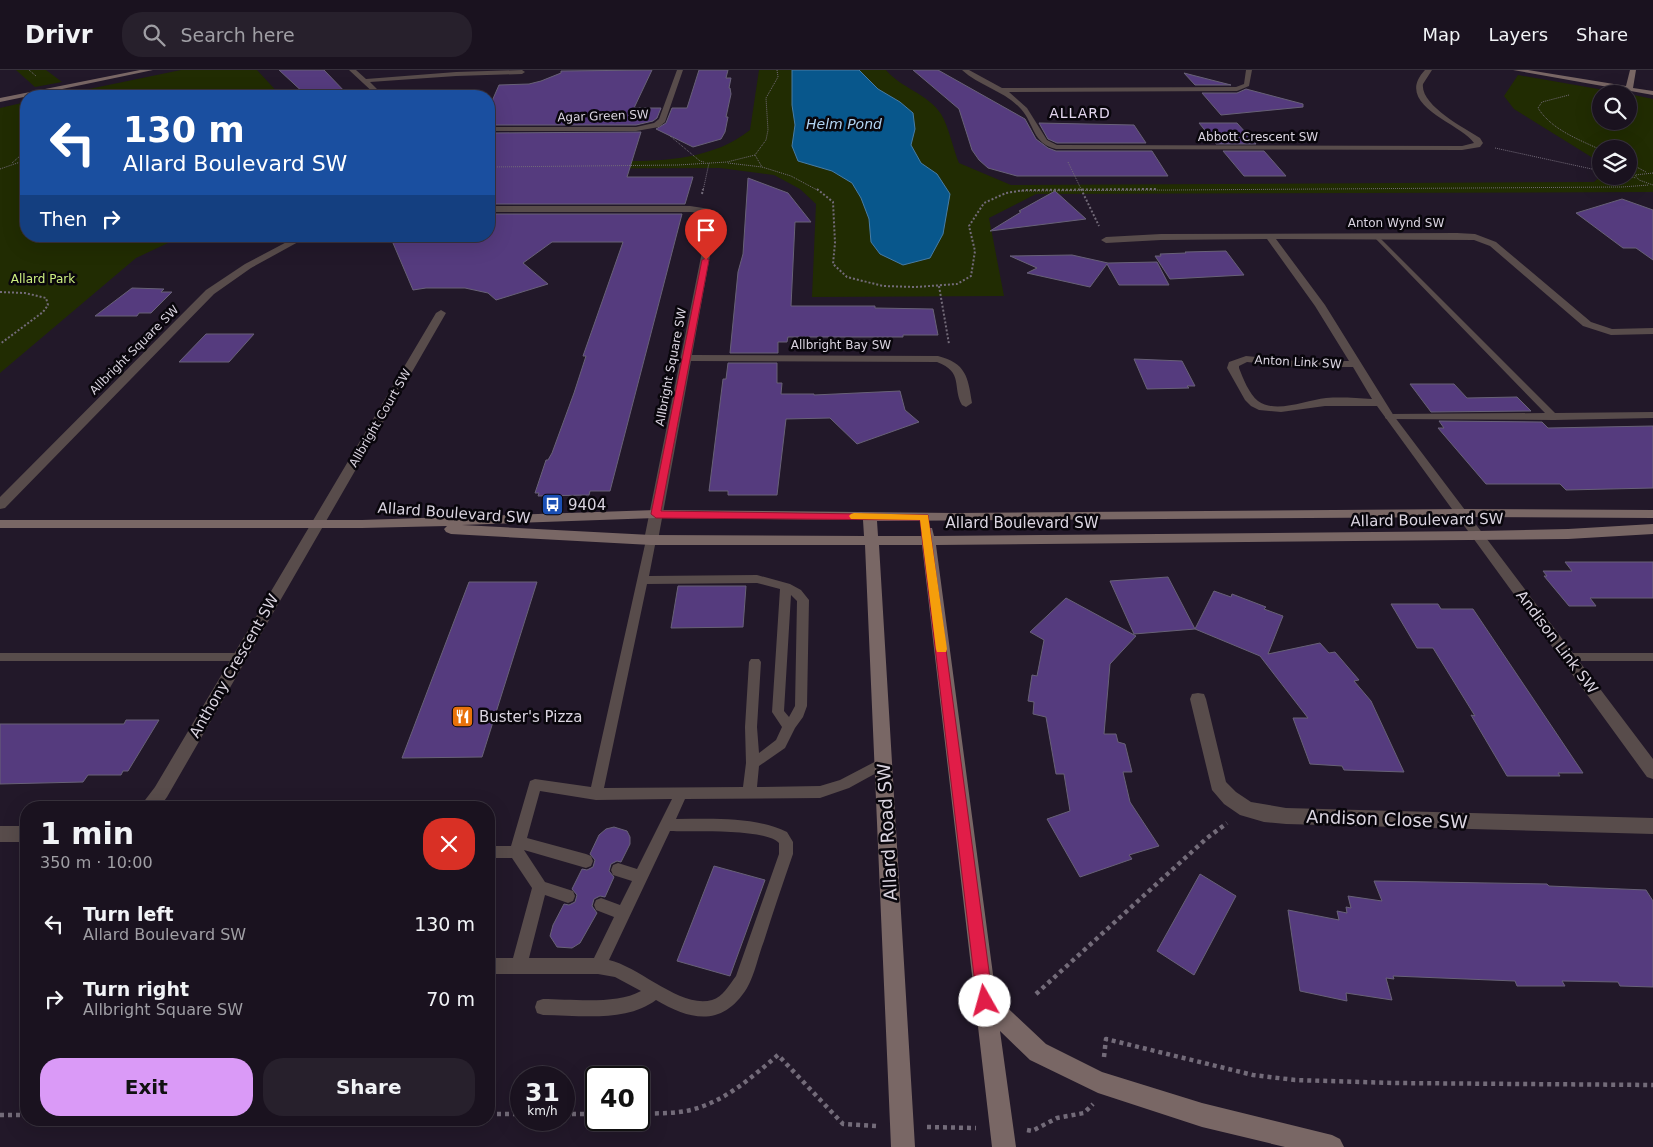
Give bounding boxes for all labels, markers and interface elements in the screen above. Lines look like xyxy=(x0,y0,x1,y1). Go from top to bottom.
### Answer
search box xyxy=(122,12,472,57)
text: Drivr xyxy=(25,21,92,49)
icon: search xyxy=(140,21,168,49)
text: Search here xyxy=(180,24,295,46)
text: Map xyxy=(1422,24,1460,45)
text: Layers xyxy=(1488,24,1548,45)
text: Share xyxy=(1576,24,1628,45)
map controls xyxy=(1592,85,1637,185)
button: search xyxy=(1592,85,1637,130)
district label: ALLARD xyxy=(1049,105,1111,121)
street label: Agar Green SW xyxy=(557,107,649,125)
icon: left xyxy=(40,110,105,175)
text: 130 m xyxy=(123,110,245,150)
water label: Helm Pond xyxy=(806,116,882,132)
street label: Abbott Crescent SW xyxy=(1198,130,1318,144)
button: layers xyxy=(1592,140,1637,185)
text: Allard Boulevard SW xyxy=(123,151,347,176)
icon: right xyxy=(97,205,125,233)
text: Then xyxy=(40,208,87,230)
pin xyxy=(685,209,727,260)
icon: arrive xyxy=(692,216,720,244)
street label: Anton Wynd SW xyxy=(1348,216,1444,230)
park label: Allard Park xyxy=(11,272,75,286)
street label: Allbright Square SW xyxy=(87,303,181,397)
street label: Allbright Square SW xyxy=(653,307,689,427)
street label: Allbright Bay SW xyxy=(791,338,891,352)
street label: Anton Link SW xyxy=(1254,353,1342,371)
street label: Allbright Court SW xyxy=(346,366,414,469)
bus stop icon: 9404 xyxy=(540,493,564,517)
place label: 9404 xyxy=(568,496,606,514)
street label: Allard Boulevard SW xyxy=(377,499,531,527)
street label: Allard Boulevard SW xyxy=(1350,510,1504,530)
street label: Allard Boulevard SW xyxy=(946,514,1099,532)
street label: Andison Link SW xyxy=(1512,587,1602,697)
street label: Anthony Crescent SW xyxy=(185,591,283,741)
restaurant icon: Buster's Pizza xyxy=(451,705,475,729)
place label: Buster's Pizza xyxy=(479,708,582,726)
street label: Allard Road SW xyxy=(873,763,901,901)
street label: Andison Close SW xyxy=(1306,806,1468,832)
text: 1 min xyxy=(40,816,134,851)
button: close xyxy=(423,818,475,870)
text: 350 m · 10:00 xyxy=(40,853,153,872)
text: Turn left xyxy=(83,903,174,925)
icon: left xyxy=(40,910,68,938)
text: 130 m xyxy=(414,913,475,935)
text: Allard Boulevard SW xyxy=(83,925,246,944)
position arrow xyxy=(958,974,1010,1026)
text: Turn right xyxy=(83,978,189,1000)
icon: right xyxy=(40,985,68,1013)
text: 70 m xyxy=(426,988,475,1010)
text: Allbright Square SW xyxy=(83,1000,243,1019)
button: Exit xyxy=(40,1058,253,1116)
button: Share xyxy=(263,1058,475,1116)
speed limit sign: 40 xyxy=(585,1066,650,1131)
text: 31 xyxy=(525,1078,560,1107)
text: km/h xyxy=(527,1104,558,1118)

